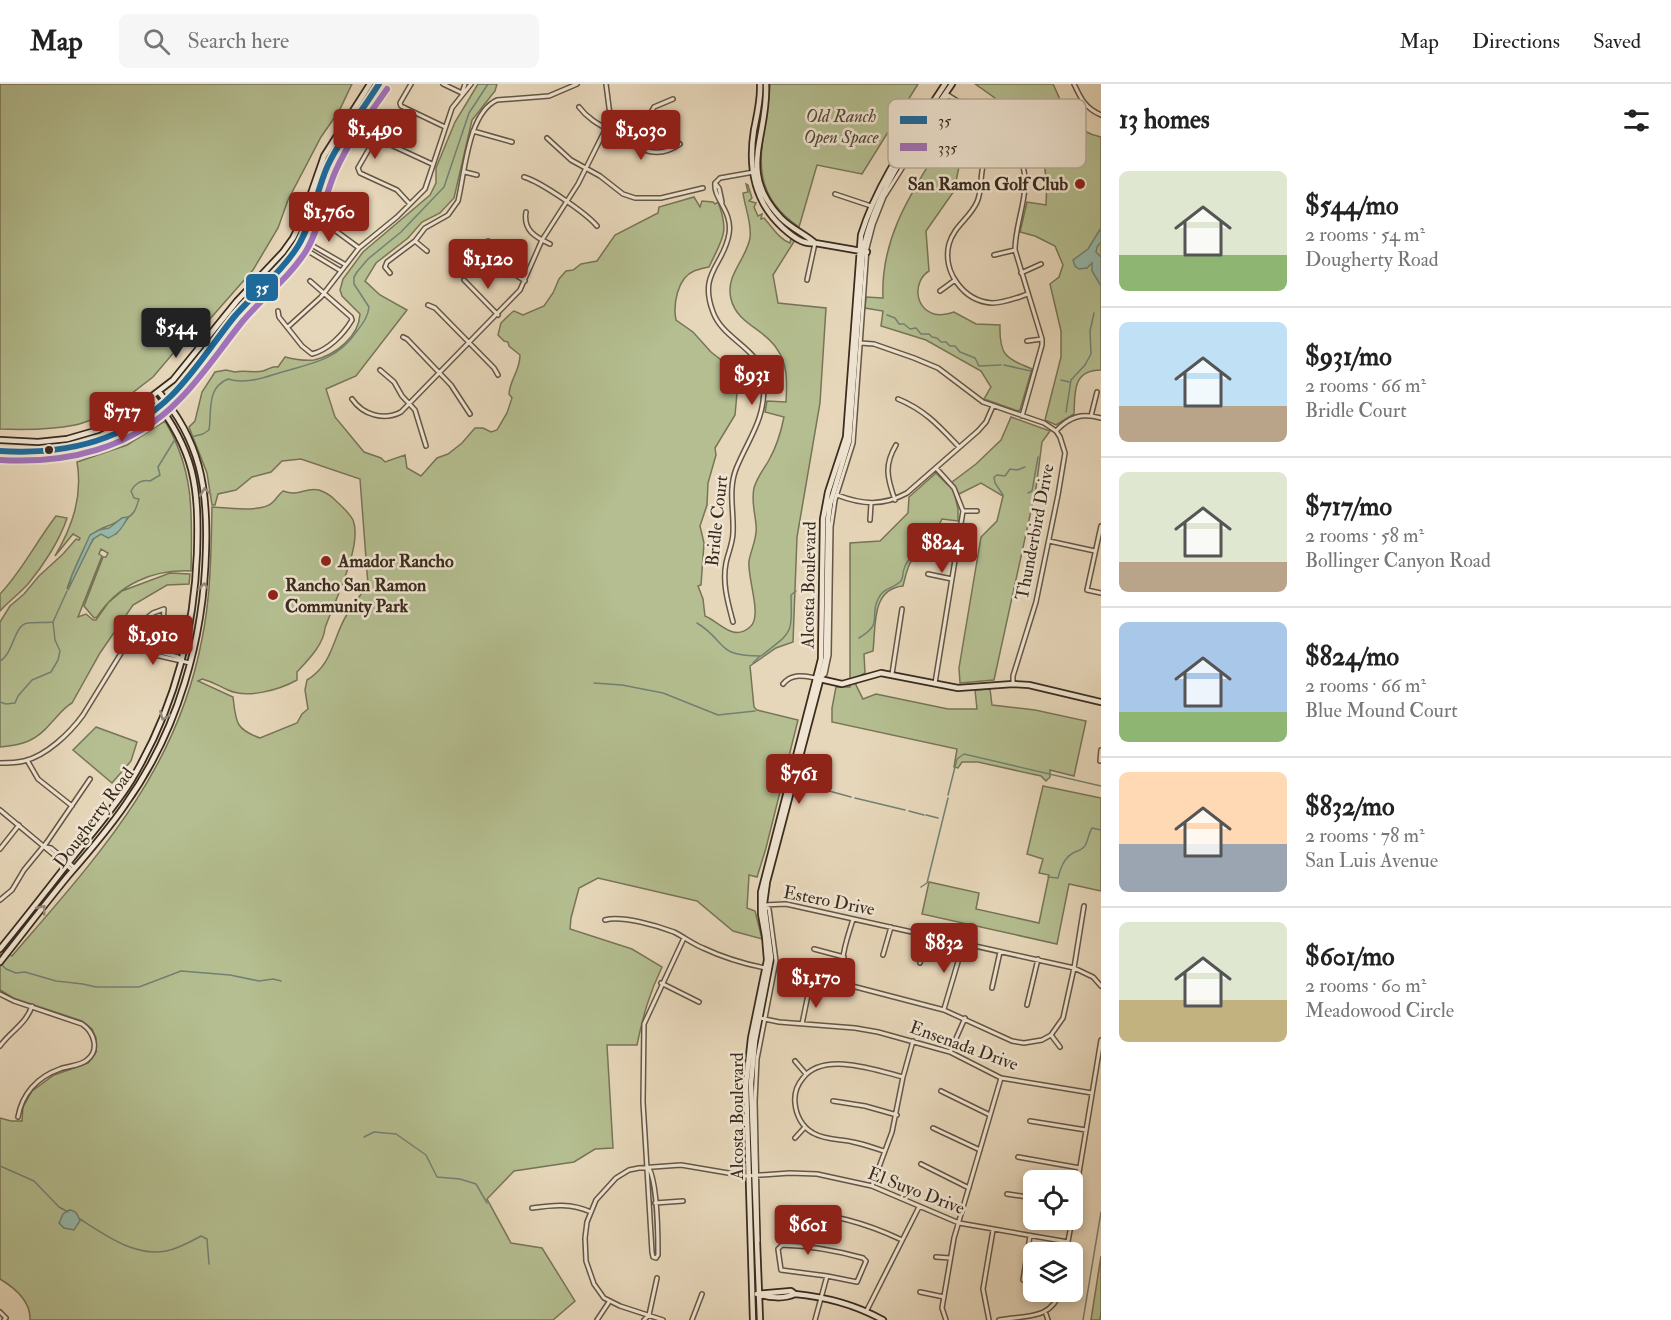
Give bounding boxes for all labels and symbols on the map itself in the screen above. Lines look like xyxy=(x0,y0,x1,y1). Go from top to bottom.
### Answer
legend xyxy=(888,99,1086,168)
park label: Old Ranch Open Space xyxy=(803,105,880,149)
pin: $1,490 xyxy=(326,109,424,160)
pin: $1,030 xyxy=(592,110,690,161)
text: 35 xyxy=(938,111,951,131)
text: 335 xyxy=(938,138,957,158)
place label: San Ramon Golf Club xyxy=(908,173,1068,196)
marker: San Ramon Golf Club xyxy=(1073,177,1087,191)
pin: $1,760 xyxy=(280,192,378,243)
pin: $1,120 xyxy=(439,239,537,290)
line badge: 35 xyxy=(245,273,279,302)
text: 35 xyxy=(255,278,270,298)
pin: $544 xyxy=(140,308,212,359)
pin: $931 xyxy=(716,355,788,406)
pin: $717 xyxy=(86,392,158,443)
unlabelled marker xyxy=(43,444,55,456)
street label: Thunderbird Drive xyxy=(1011,461,1060,602)
street label: Bridle Court xyxy=(701,474,733,568)
one-way arrow xyxy=(199,487,211,497)
street label: Alcosta Boulevard xyxy=(796,521,822,650)
pin: $824 xyxy=(906,523,978,574)
place label: Amador Rancho xyxy=(337,550,454,573)
marker: Amador Rancho xyxy=(319,554,333,568)
place label: Rancho San Ramon Community Park xyxy=(285,574,427,618)
one-way arrow xyxy=(197,582,210,591)
marker: Rancho San Ramon Community Park xyxy=(266,588,280,602)
pin: $1,910 xyxy=(104,615,202,666)
one-way arrow xyxy=(159,710,171,721)
pin: $761 xyxy=(763,754,835,805)
street label: Dougherty Road xyxy=(49,763,139,873)
street label: Estero Drive xyxy=(781,881,877,921)
one-way arrow xyxy=(34,904,45,915)
pin: $832 xyxy=(908,923,980,974)
pin: $1,170 xyxy=(767,958,865,1009)
street label: Ensenada Drive xyxy=(907,1016,1022,1076)
street label: Alcosta Boulevard xyxy=(726,1052,749,1181)
street label: El Suyo Drive xyxy=(864,1162,968,1220)
pin: $601 xyxy=(772,1205,844,1256)

